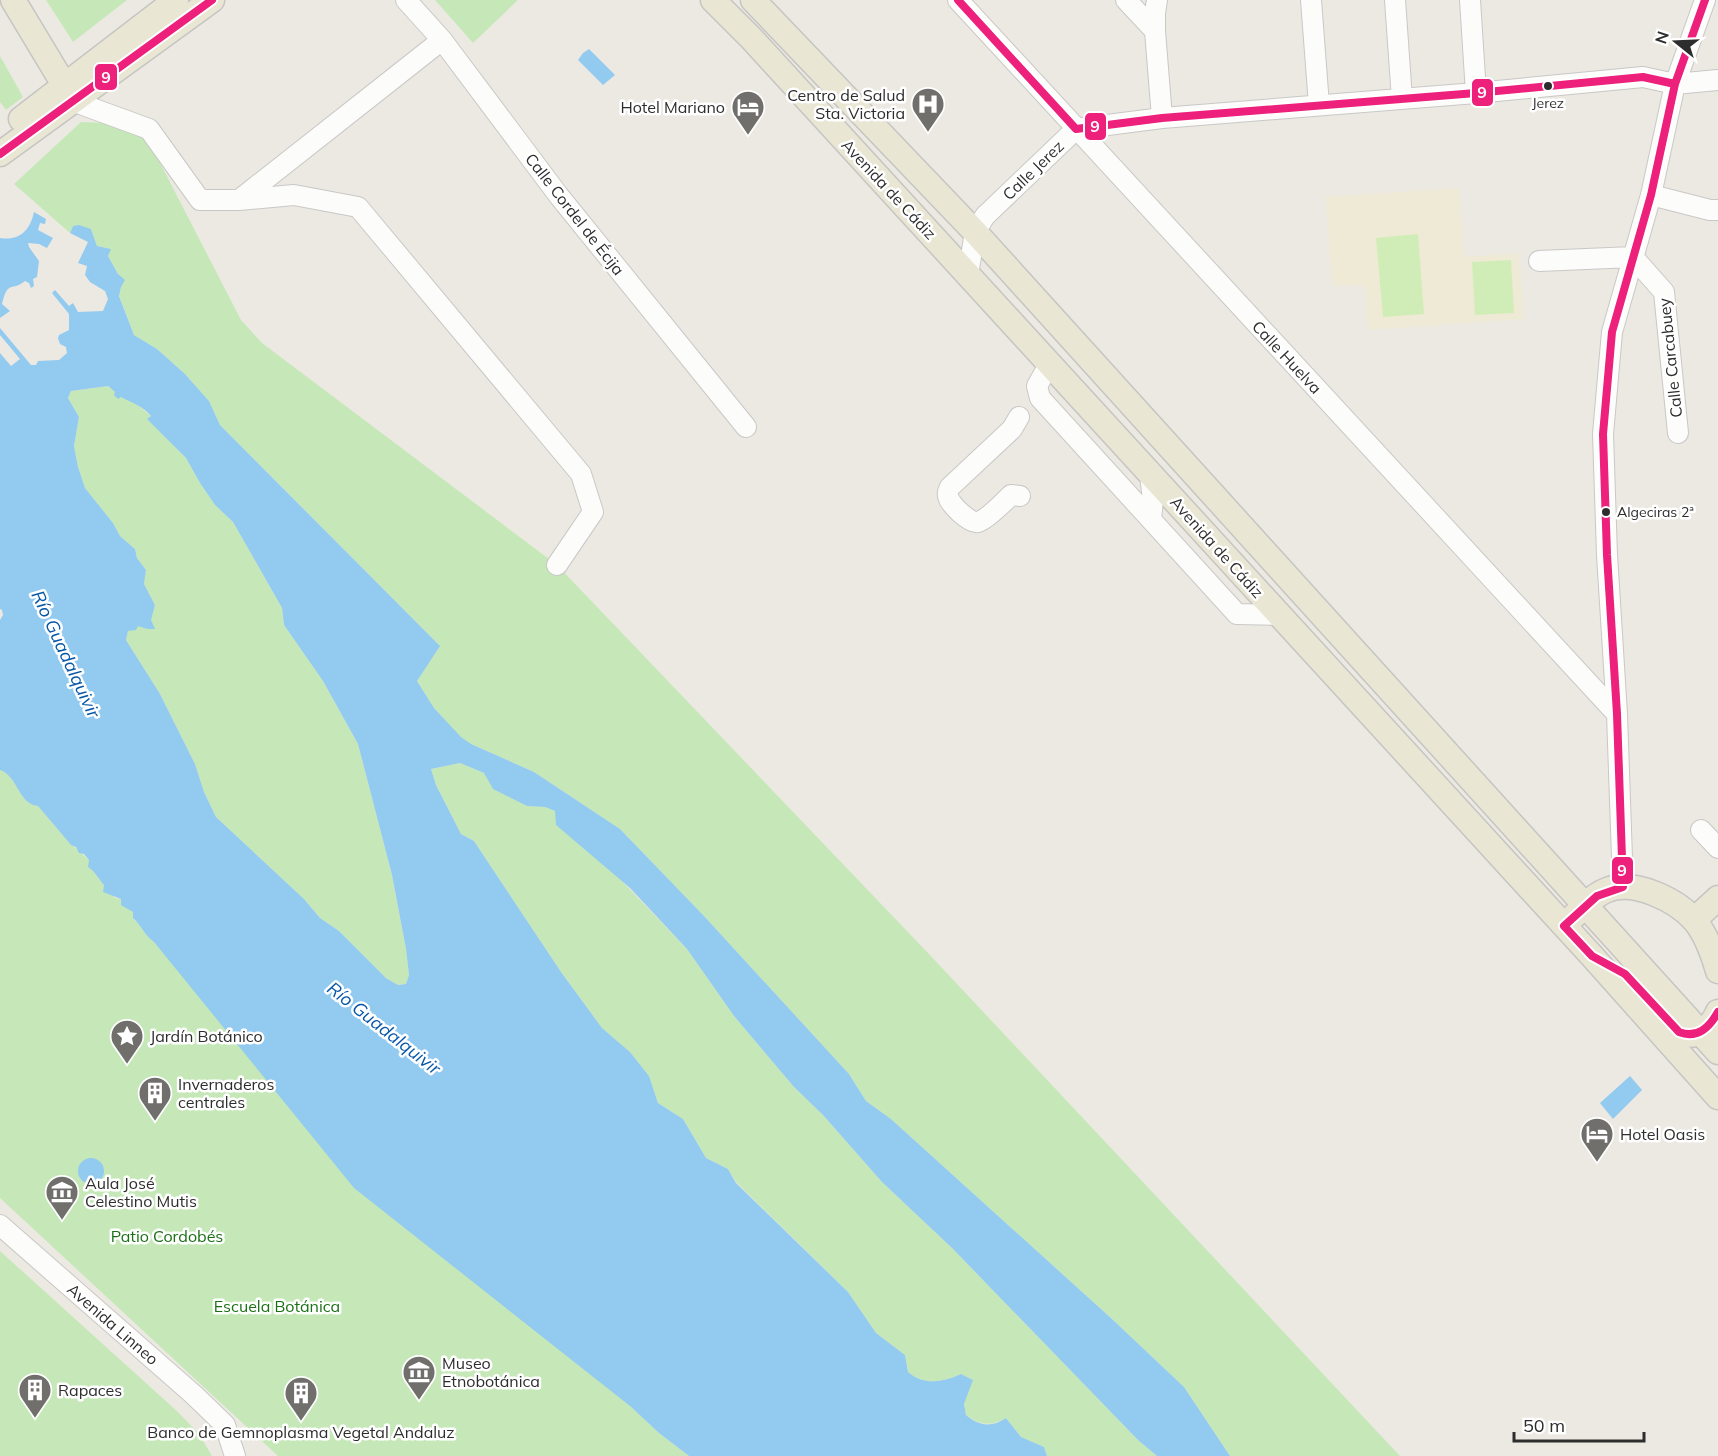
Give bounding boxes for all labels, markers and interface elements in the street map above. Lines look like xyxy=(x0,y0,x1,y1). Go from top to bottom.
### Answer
north arrow xyxy=(1646,12,1706,72)
text: N xyxy=(1650,29,1673,46)
line badge: 9 xyxy=(94,63,118,91)
text: 9 xyxy=(101,67,111,87)
line badge: 9 xyxy=(1471,78,1494,107)
marker: Jerez xyxy=(1542,80,1554,92)
text: 9 xyxy=(1477,82,1487,102)
place label: Centro de Salud Sta. Victoria xyxy=(787,85,905,123)
hospital icon: Centro de Salud Sta. Victoria xyxy=(910,86,946,133)
hotel icon: Hotel Mariano xyxy=(730,89,766,136)
place label: Jerez xyxy=(1532,94,1564,112)
place label: Hotel Mariano xyxy=(620,97,725,117)
line badge: 9 xyxy=(1084,112,1107,141)
text: 9 xyxy=(1090,116,1100,136)
street label: Avenida de Cádiz xyxy=(837,135,941,243)
street label: Calle Jerez xyxy=(998,136,1068,204)
street label: Calle Cordel de Écija xyxy=(521,149,629,279)
street label: Calle Carcabuey xyxy=(1654,297,1686,419)
street label: Calle Huelva xyxy=(1248,316,1326,398)
street label: Avenida de Cádiz xyxy=(1166,492,1268,602)
place label: Algeciras 2ª xyxy=(1617,503,1694,521)
marker: Algeciras 2ª xyxy=(1600,506,1612,518)
water label: Río Guadalquivir xyxy=(26,587,106,723)
line badge: 9 xyxy=(1611,856,1634,885)
text: 9 xyxy=(1617,860,1627,880)
water label: Río Guadalquivir xyxy=(323,977,447,1080)
place icon: Jardín Botánico xyxy=(109,1018,145,1065)
place label: Jardín Botánico xyxy=(150,1026,263,1046)
place label: Invernaderos centrales xyxy=(178,1074,274,1112)
building icon: Invernaderos centrales xyxy=(137,1075,173,1122)
hotel icon: Hotel Oasis xyxy=(1579,1116,1615,1163)
place label: Hotel Oasis xyxy=(1620,1124,1705,1144)
place label: Aula José Celestino Mutis xyxy=(85,1173,197,1211)
museum icon: Aula José Celestino Mutis xyxy=(44,1174,80,1221)
park label: Patio Cordobés xyxy=(111,1226,223,1246)
street label: Avenida Linneo xyxy=(63,1279,163,1369)
park label: Escuela Botánica xyxy=(214,1296,340,1316)
place label: Museo Etnobotánica xyxy=(442,1353,540,1391)
museum icon: Museo Etnobotánica xyxy=(401,1354,437,1401)
building icon: Rapaces xyxy=(17,1372,53,1419)
building icon: Banco de Gemnoplasma Vegetal Andaluz xyxy=(283,1375,319,1422)
place label: Rapaces xyxy=(58,1380,122,1400)
scale bar xyxy=(1514,1405,1644,1443)
text: 50 m xyxy=(1523,1414,1565,1437)
place label: Banco de Gemnoplasma Vegetal Andaluz xyxy=(147,1422,455,1442)

